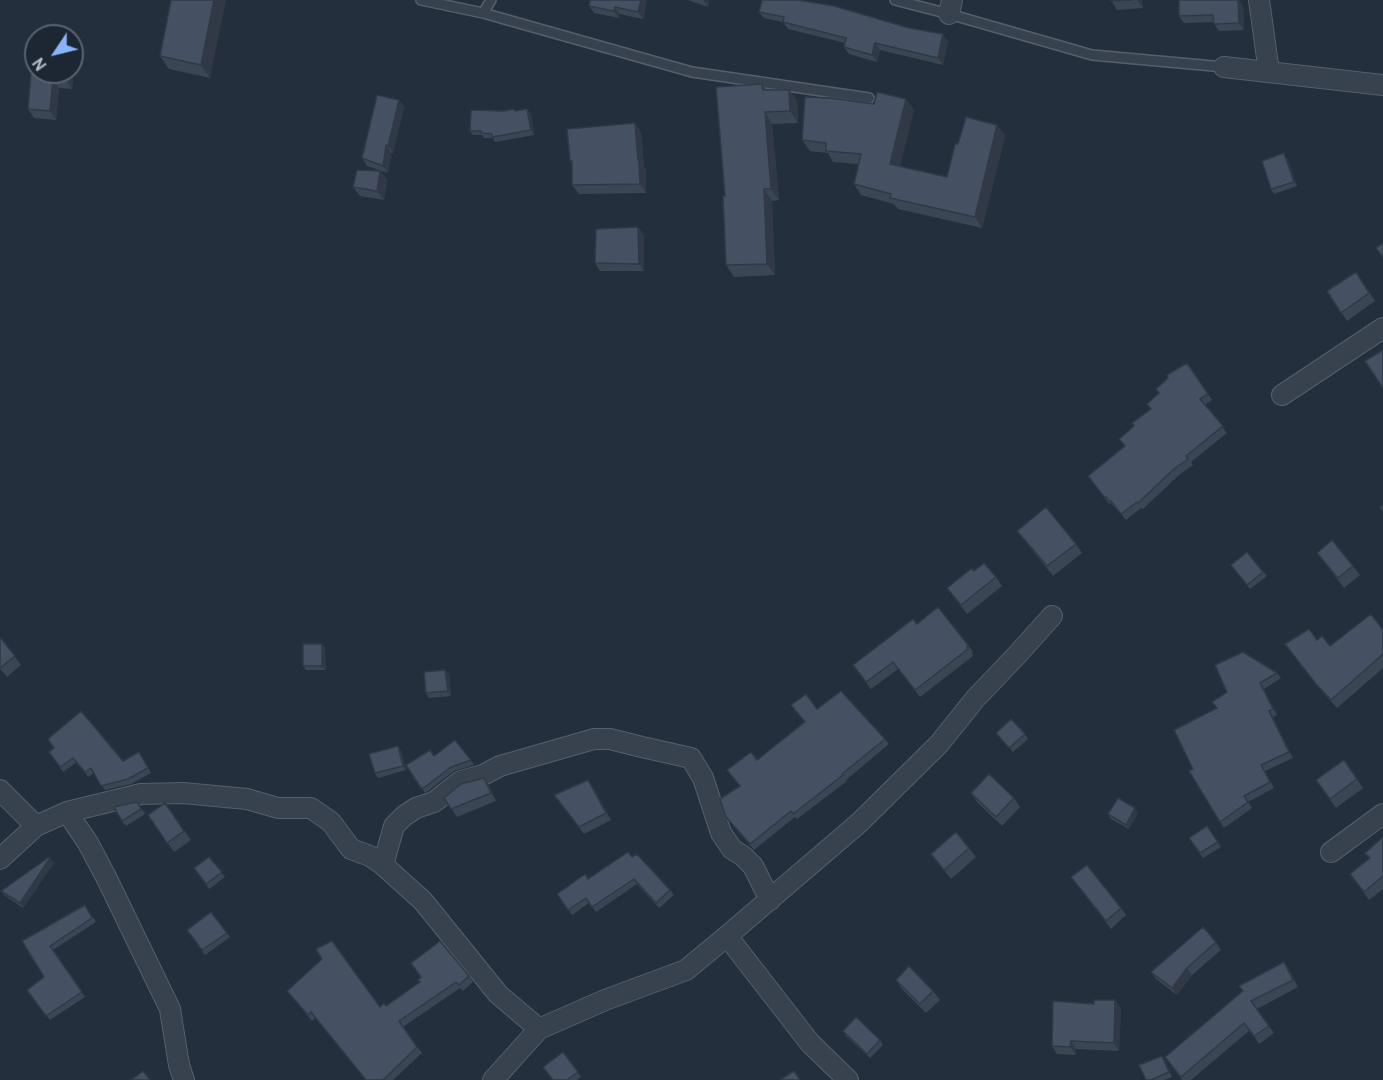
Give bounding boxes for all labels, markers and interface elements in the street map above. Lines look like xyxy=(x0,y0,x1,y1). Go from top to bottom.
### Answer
north arrow xyxy=(24,24,84,84)
text: N xyxy=(29,53,52,74)

